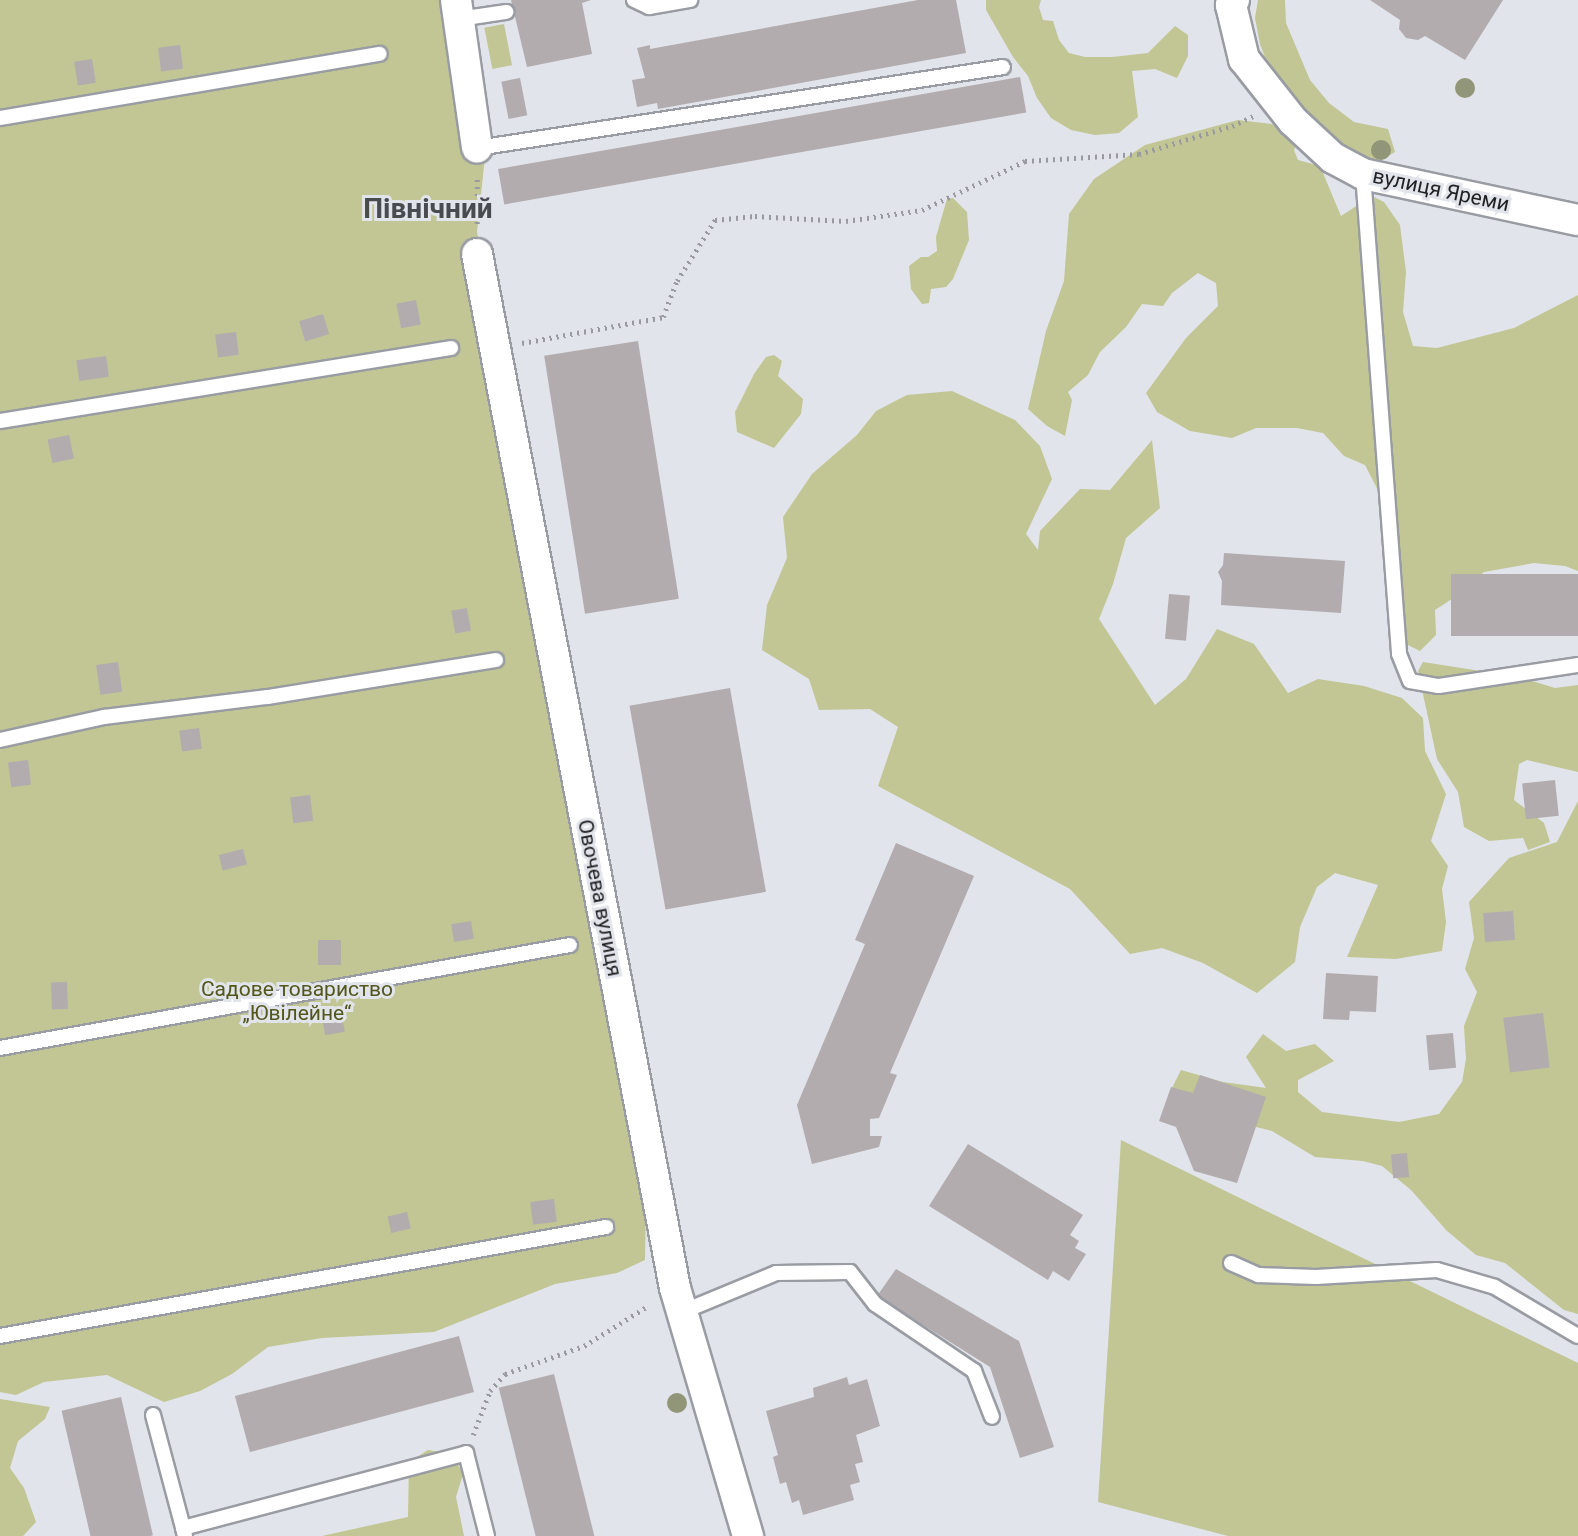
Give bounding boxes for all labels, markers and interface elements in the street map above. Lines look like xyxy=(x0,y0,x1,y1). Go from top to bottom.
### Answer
street label: вулиця Яреми xyxy=(1370,163,1512,217)
district label: Північний xyxy=(363,192,493,226)
street label: Овочева вулиця xyxy=(572,817,628,979)
park label: Садове товариство „Ювілейне“ xyxy=(201,976,393,1026)

